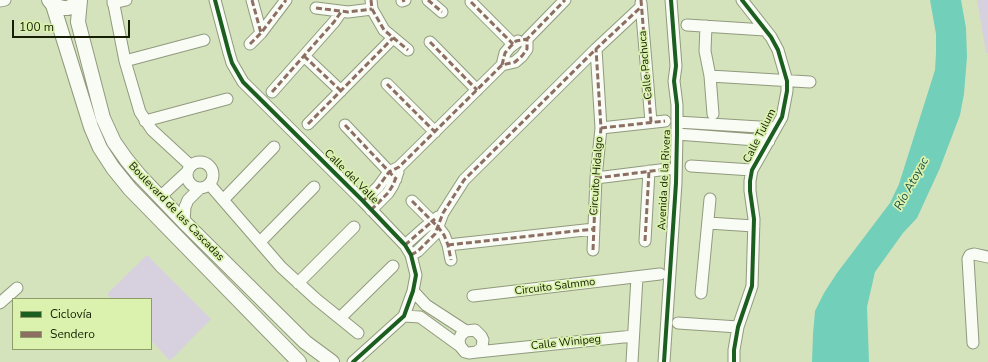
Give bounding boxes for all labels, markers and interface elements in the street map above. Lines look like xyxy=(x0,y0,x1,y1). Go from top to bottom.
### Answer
scale bar xyxy=(14,12,132,38)
text: 100 m xyxy=(19,19,54,35)
street label: Calle Pachuca xyxy=(636,30,656,100)
street label: Calle Tulum xyxy=(741,107,779,165)
street label: Avenida de la Rivera xyxy=(656,129,674,231)
street label: Circuito Hidalgo xyxy=(588,136,606,216)
street label: Calle del Valle xyxy=(321,147,381,207)
water label: Río Atoyac xyxy=(892,155,932,213)
street label: Boulevard de las Cascadas xyxy=(125,160,227,264)
street label: Circuito Salmmo xyxy=(514,276,596,298)
legend xyxy=(12,298,152,350)
text: Ciclovía xyxy=(50,306,92,322)
text: Sendero xyxy=(50,326,95,342)
street label: Calle Winipeg xyxy=(530,333,602,353)

